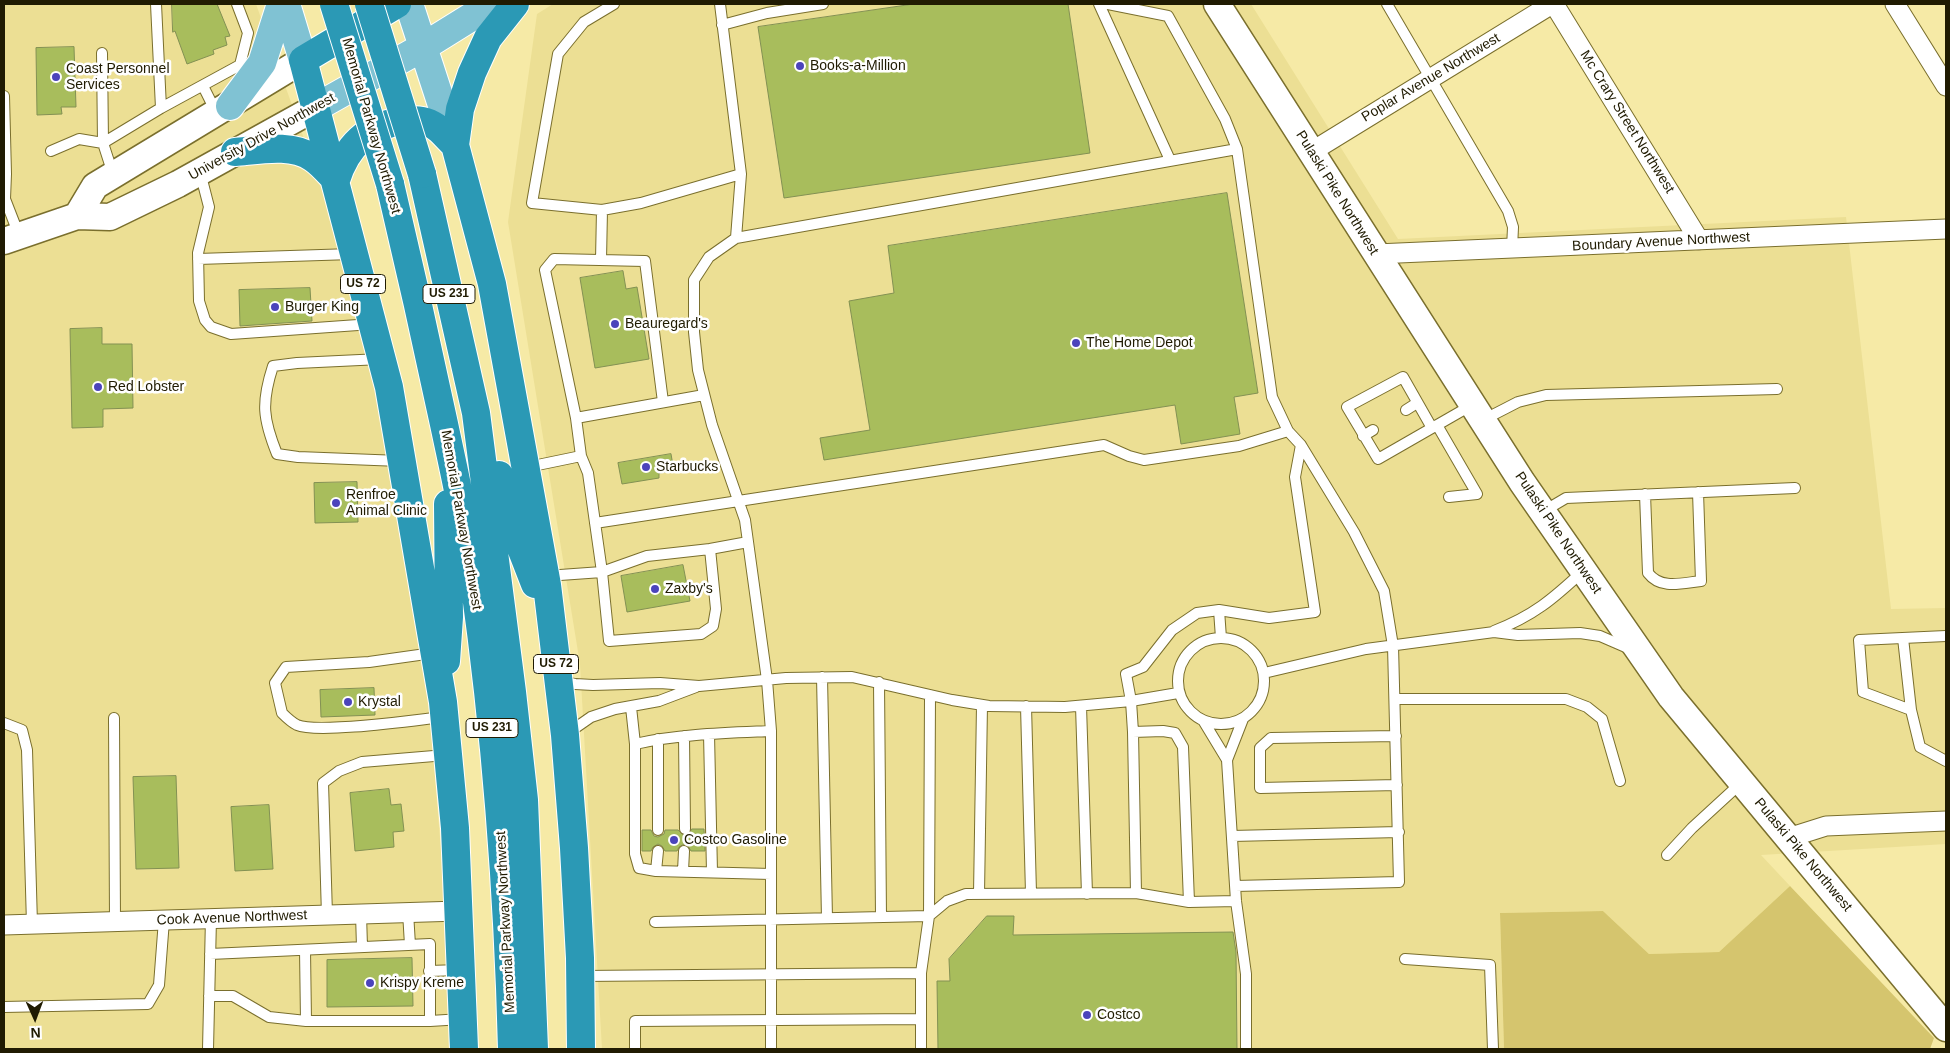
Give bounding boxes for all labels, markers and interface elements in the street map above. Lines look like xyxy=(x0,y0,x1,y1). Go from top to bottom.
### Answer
street label: Poplar Avenue Northwest xyxy=(1359,30,1503,126)
street label: Memorial Parkway Northwest xyxy=(338,36,404,216)
street label: Mc Crary Street Northwest xyxy=(1576,48,1678,196)
place label: Books-a-Million xyxy=(810,58,906,74)
marker: Books-a-Million xyxy=(794,60,806,72)
place label: Coast Personnel Services xyxy=(66,61,170,94)
marker: Coast Personnel Services xyxy=(50,71,62,83)
street label: University Drive Northwest xyxy=(186,90,338,184)
street label: Pulaski Pike Northwest xyxy=(1292,128,1382,258)
street label: Boundary Avenue Northwest xyxy=(1572,229,1750,255)
road number: US 72 xyxy=(340,274,386,294)
road number: US 231 xyxy=(423,284,475,304)
place label: Burger King xyxy=(285,299,359,315)
marker: Burger King xyxy=(269,301,281,313)
place label: Beauregard's xyxy=(625,316,708,332)
marker: Beauregard's xyxy=(609,318,621,330)
place label: The Home Depot xyxy=(1086,335,1193,351)
marker: The Home Depot xyxy=(1070,337,1082,349)
place label: Red Lobster xyxy=(108,379,184,395)
marker: Red Lobster xyxy=(92,381,104,393)
street label: Memorial Parkway Northwest xyxy=(437,429,485,611)
place label: Starbucks xyxy=(656,459,718,475)
marker: Starbucks xyxy=(640,461,652,473)
street label: Pulaski Pike Northwest xyxy=(1511,469,1605,597)
place label: Renfroe Animal Clinic xyxy=(346,487,427,520)
marker: Renfroe Animal Clinic xyxy=(330,497,342,509)
place label: Zaxby's xyxy=(665,581,713,597)
marker: Zaxby's xyxy=(649,583,661,595)
road number: US 72 xyxy=(534,654,578,674)
place label: Krystal xyxy=(358,694,401,710)
marker: Krystal xyxy=(342,696,354,708)
road number: US 231 xyxy=(466,718,518,738)
street label: Pulaski Pike Northwest xyxy=(1751,795,1855,915)
street label: Memorial Parkway Northwest xyxy=(493,831,519,1013)
place label: Costco Gasoline xyxy=(684,832,787,848)
marker: Costco Gasoline xyxy=(668,834,680,846)
street label: Cook Avenue Northwest xyxy=(156,907,308,929)
place label: Krispy Kreme xyxy=(380,975,464,991)
marker: Krispy Kreme xyxy=(364,977,376,989)
north arrow xyxy=(10,993,60,1043)
place label: Costco xyxy=(1097,1007,1141,1023)
marker: Costco xyxy=(1081,1009,1093,1021)
text: N xyxy=(30,1025,41,1041)

